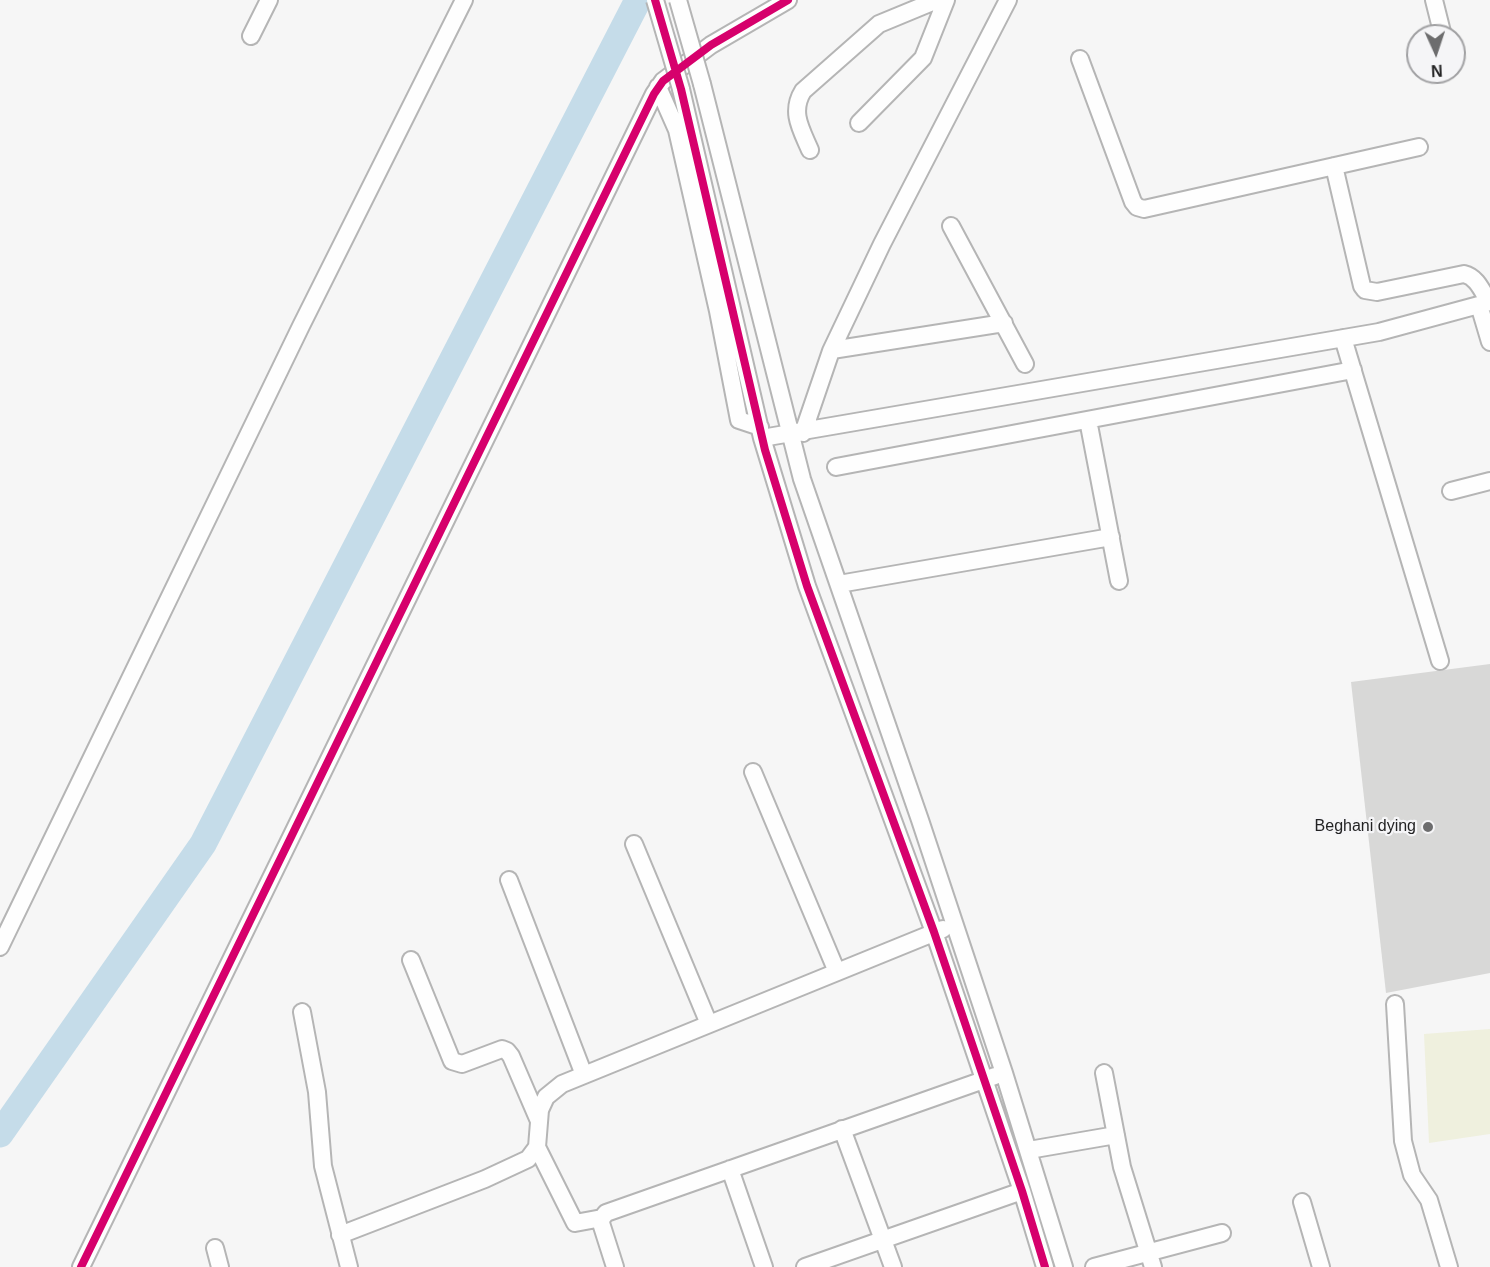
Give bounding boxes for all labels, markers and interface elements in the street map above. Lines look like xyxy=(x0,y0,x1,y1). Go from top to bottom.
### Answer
north arrow xyxy=(1406,24,1466,84)
text: N xyxy=(1431,62,1443,79)
place label: Beghani dying xyxy=(1315,817,1416,837)
marker: Beghani dying xyxy=(1421,820,1435,834)

